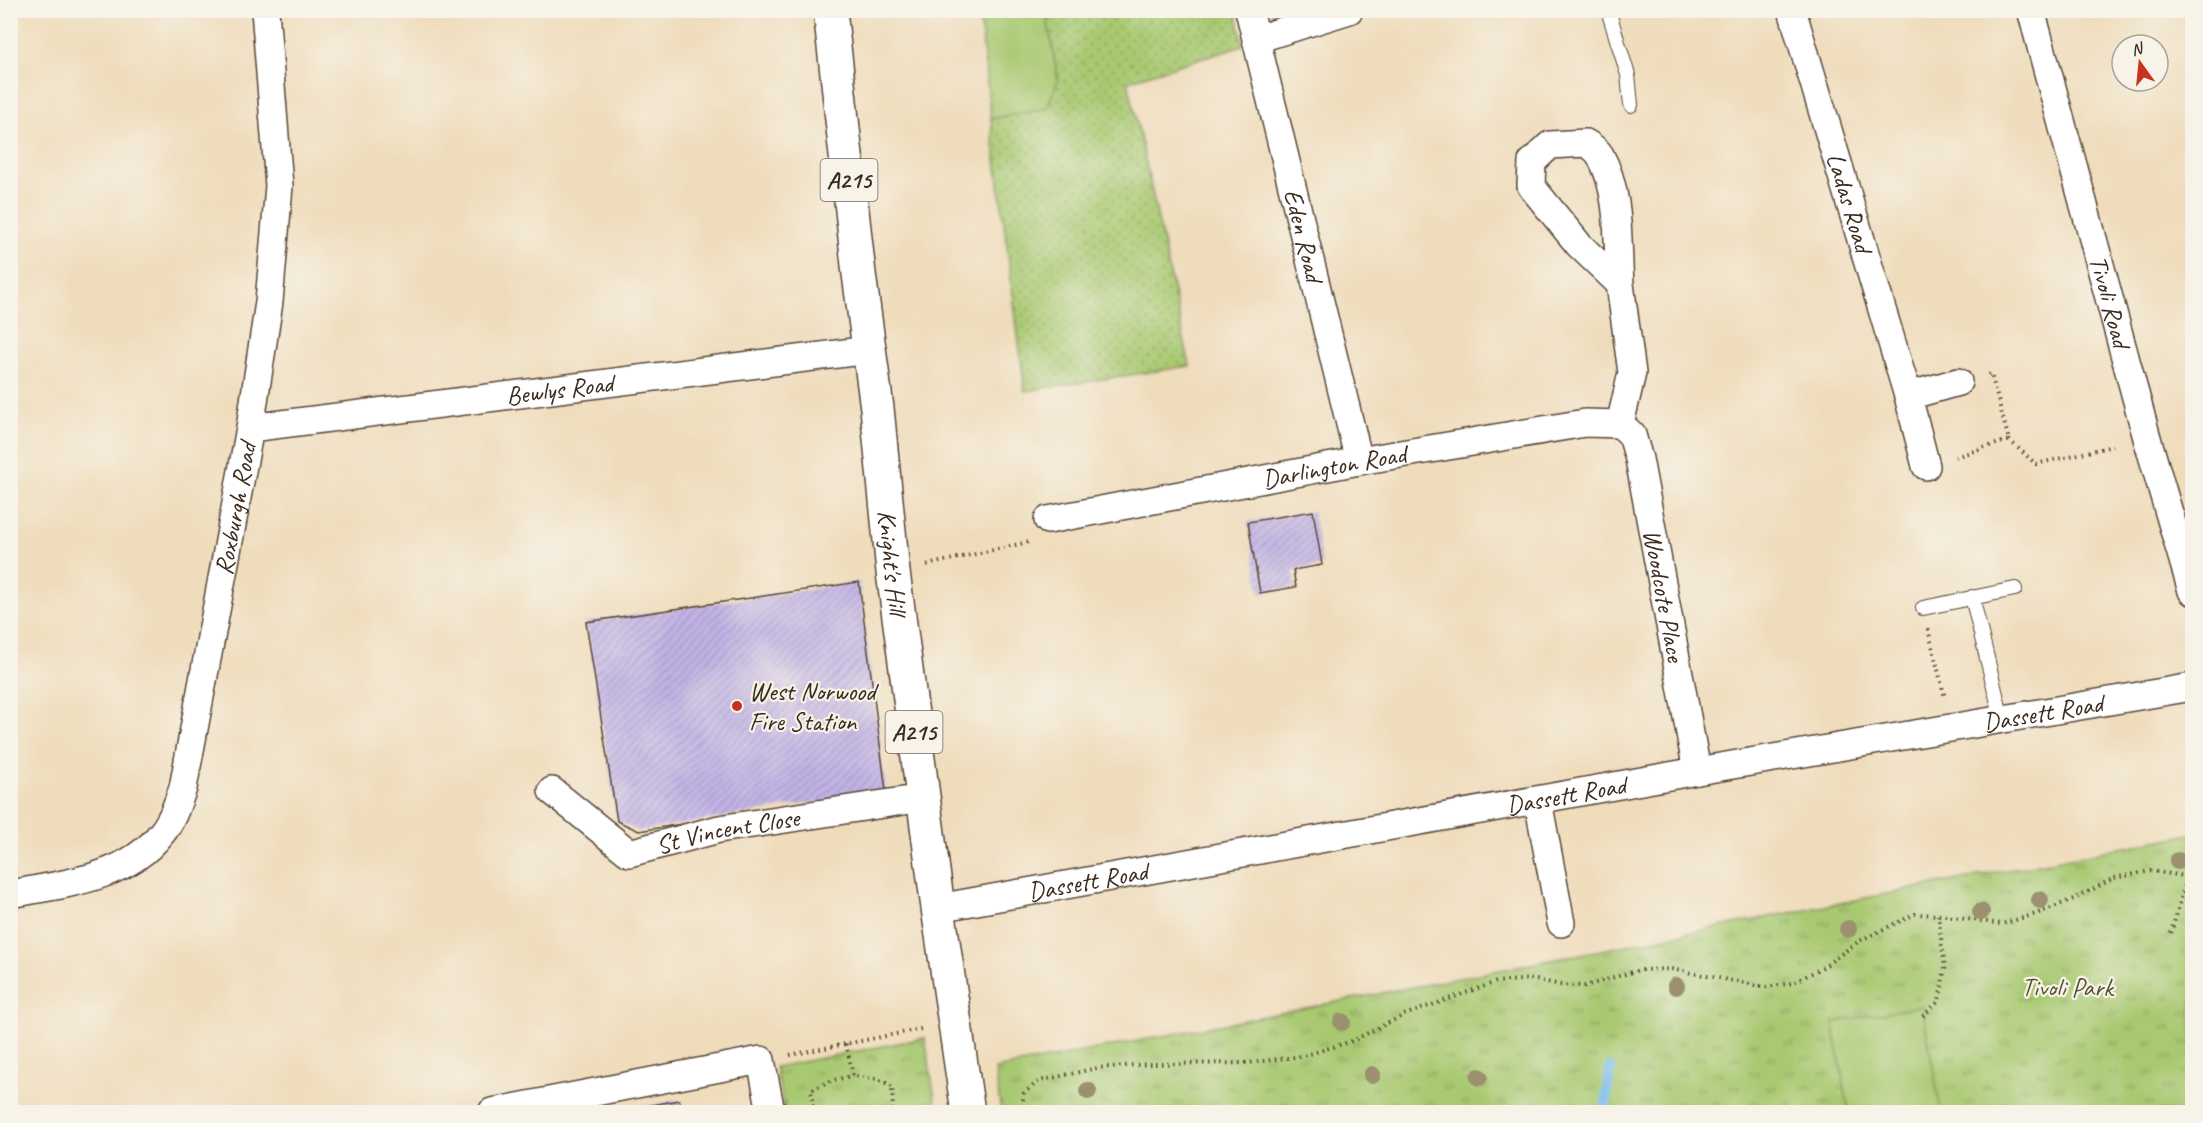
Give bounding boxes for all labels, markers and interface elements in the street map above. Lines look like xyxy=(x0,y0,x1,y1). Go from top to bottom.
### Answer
north arrow xyxy=(2110,33,2170,93)
text: N xyxy=(2129,38,2147,60)
street label: Ladas Road xyxy=(1819,149,1881,260)
road number: A215 xyxy=(820,159,878,201)
street label: Eden Road xyxy=(1276,186,1332,289)
street label: Tivoli Road xyxy=(2081,252,2139,355)
street label: Bewlys Road xyxy=(504,366,619,413)
street label: Roxburgh Road xyxy=(207,436,265,578)
street label: Darlington Road xyxy=(1260,437,1412,496)
street label: Knight's Hill xyxy=(870,509,915,621)
street label: Woodcote Place xyxy=(1635,527,1693,666)
place label: West Norwood Fire Station xyxy=(749,675,879,738)
street label: Dassett Road xyxy=(1981,686,2109,739)
marker: West Norwood Fire Station xyxy=(730,699,744,713)
road number: A215 xyxy=(886,711,942,753)
street label: Dassett Road xyxy=(1504,768,1632,822)
street label: St Vincent Close xyxy=(652,801,804,862)
street label: Dassett Road xyxy=(1025,854,1154,908)
park label: Tivoli Park xyxy=(2021,971,2115,1004)

